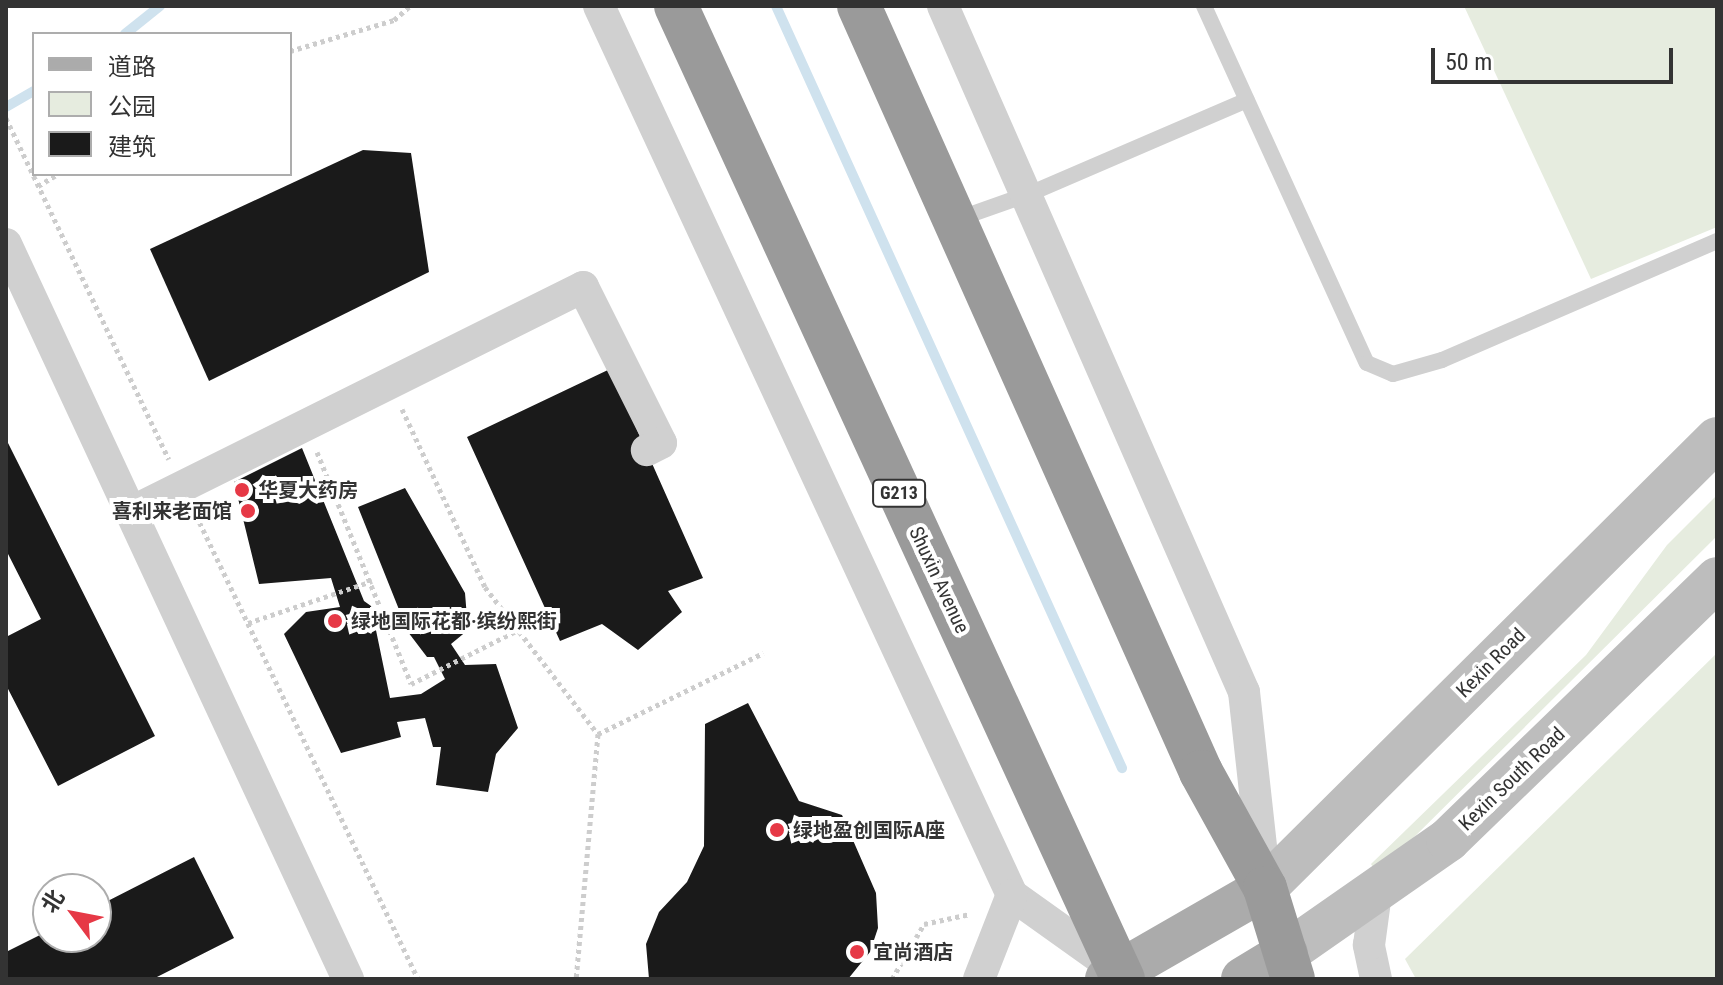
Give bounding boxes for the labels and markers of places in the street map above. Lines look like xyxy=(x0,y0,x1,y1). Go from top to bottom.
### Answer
place label: 华夏大药房 xyxy=(258,478,358,502)
marker: 华夏大药房 xyxy=(233,481,251,499)
place label: 喜利来老面馆 xyxy=(112,499,232,523)
marker: 喜利来老面馆 xyxy=(239,502,257,520)
place label: 绿地国际花都·缤纷熙街 xyxy=(351,609,557,633)
marker: 绿地国际花都·缤纷熙街 xyxy=(326,612,344,630)
place label: 绿地盈创国际A座 xyxy=(793,818,945,842)
marker: 绿地盈创国际A座 xyxy=(768,821,786,839)
place label: 宜尚酒店 xyxy=(873,940,953,964)
marker: 宜尚酒店 xyxy=(848,943,866,961)

